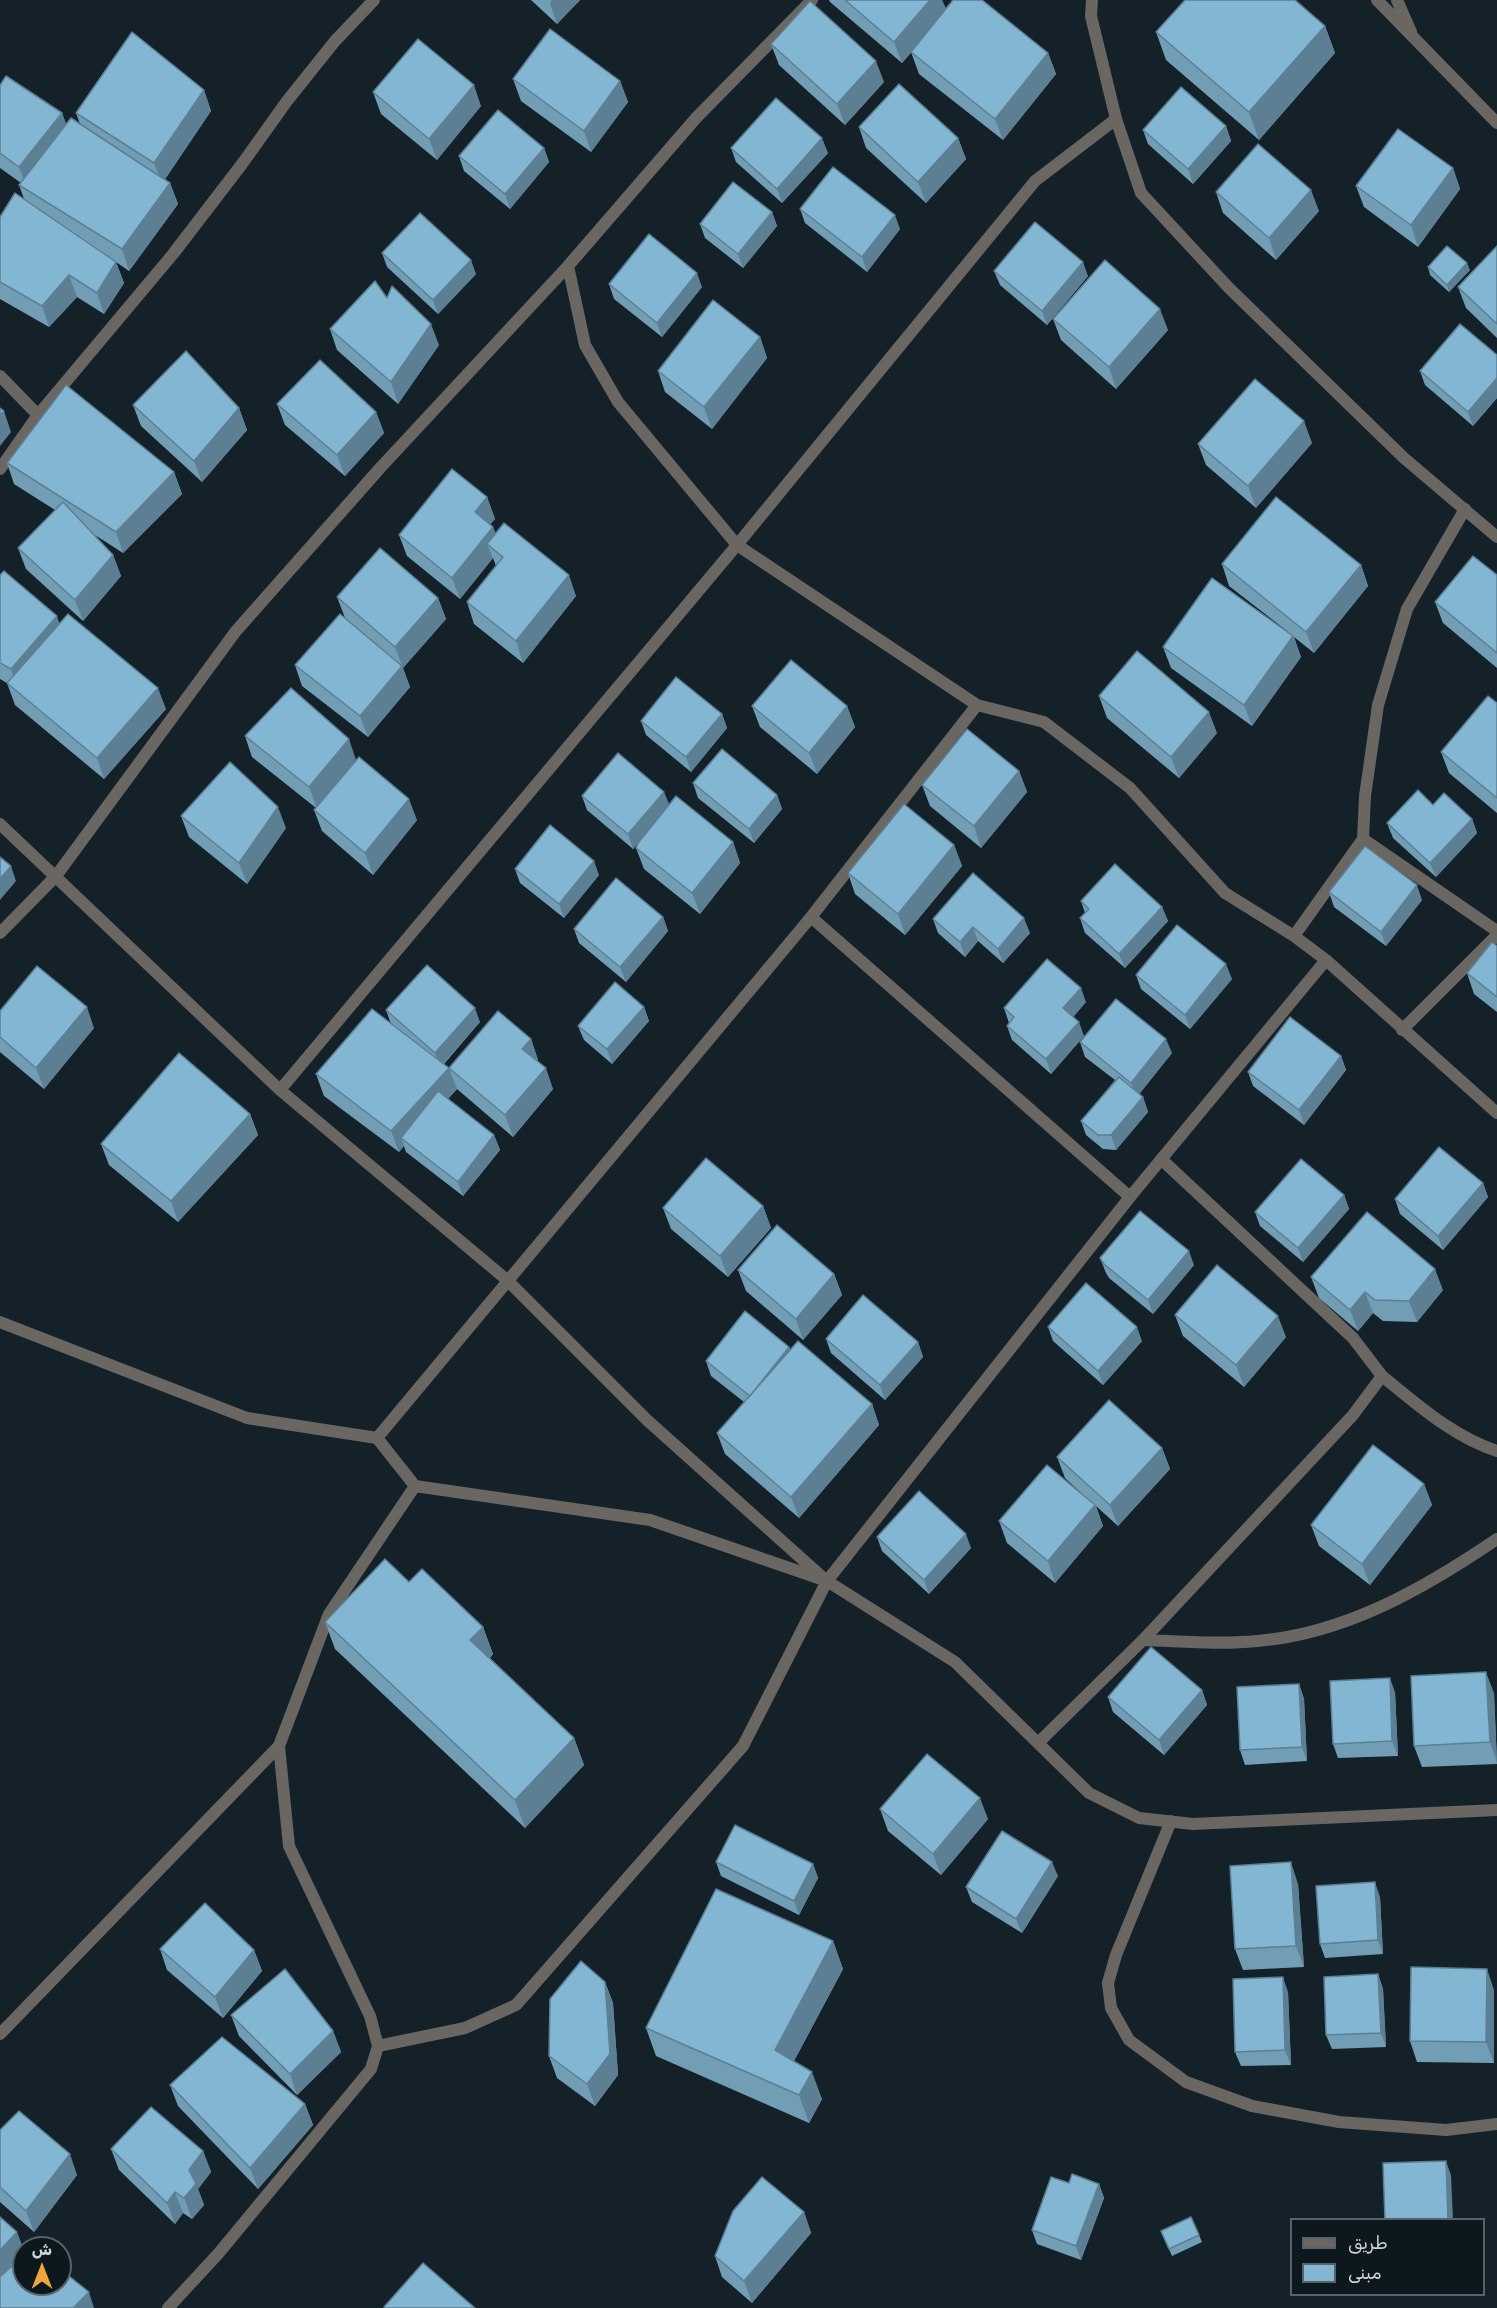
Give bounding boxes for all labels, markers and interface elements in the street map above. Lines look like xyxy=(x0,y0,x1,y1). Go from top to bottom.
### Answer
legend xyxy=(1290,2218,1485,2296)
text: طريق xyxy=(1348,2232,1388,2254)
north arrow xyxy=(12,2236,72,2296)
text: ش xyxy=(32,2240,52,2259)
text: مبنى xyxy=(1348,2262,1382,2284)

